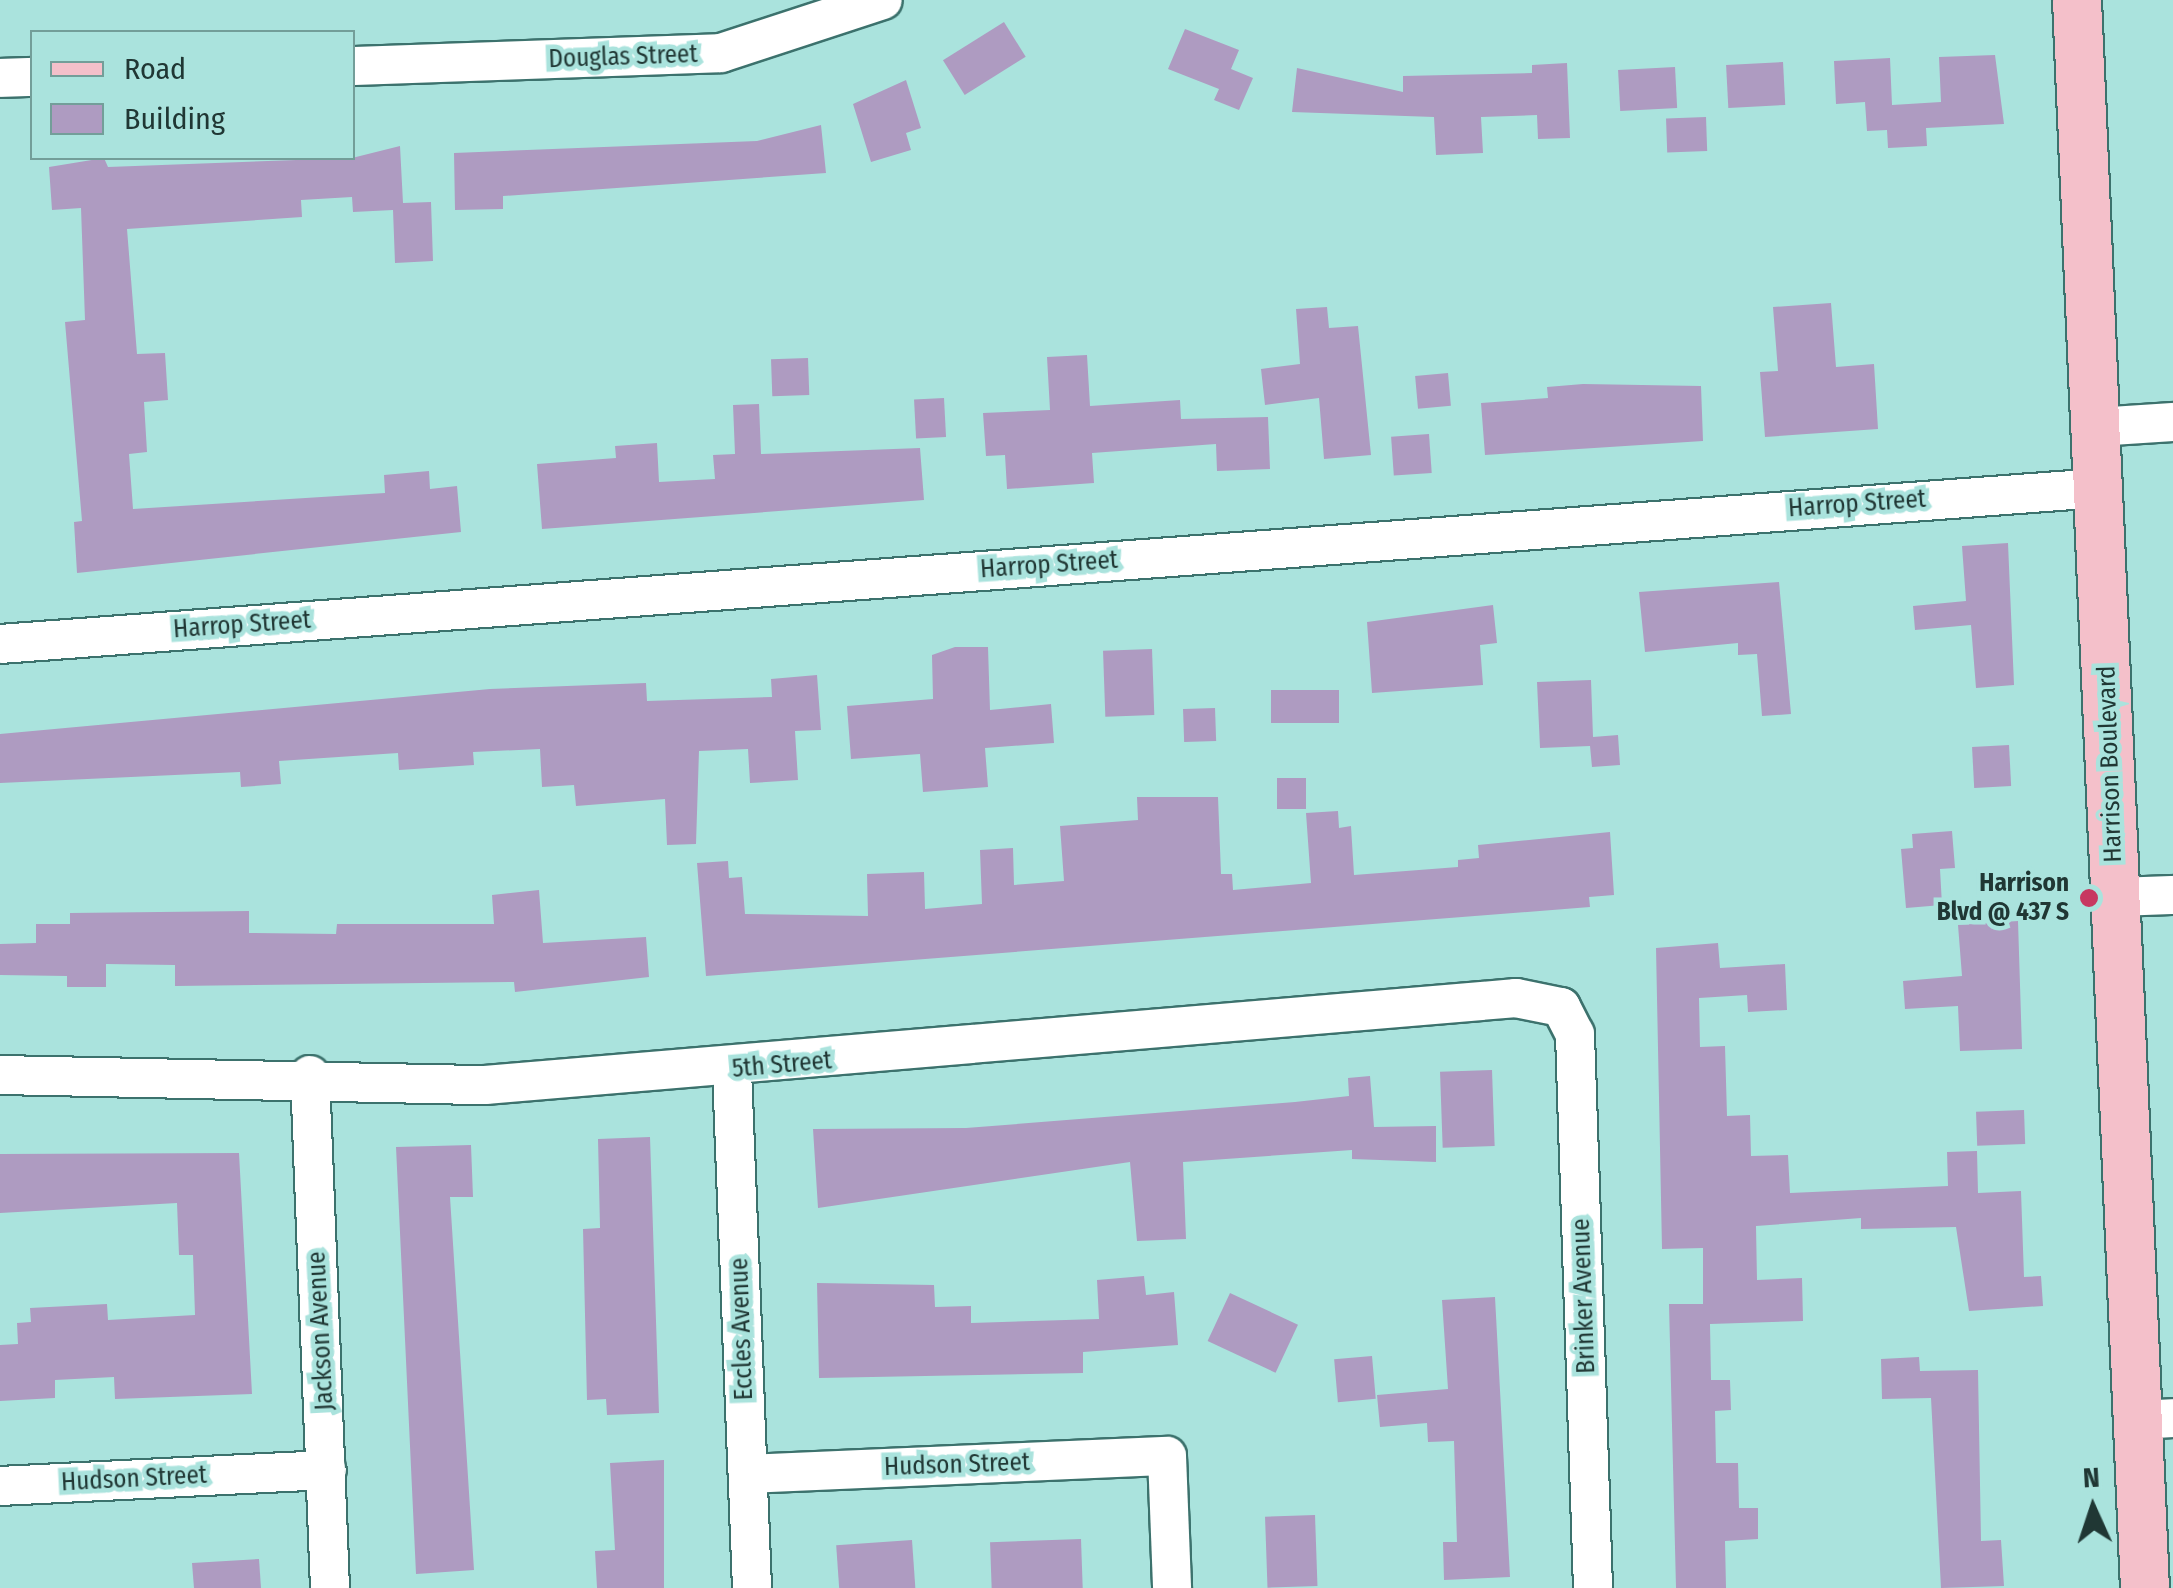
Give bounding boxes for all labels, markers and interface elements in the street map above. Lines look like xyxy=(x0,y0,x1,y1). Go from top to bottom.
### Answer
legend xyxy=(30,30,355,160)
street label: Douglas Street xyxy=(548,39,698,75)
text: Road xyxy=(124,51,186,87)
text: Building xyxy=(124,101,225,137)
street label: Harrop Street xyxy=(1787,484,1927,524)
street label: Harrop Street xyxy=(979,545,1119,585)
street label: Harrop Street xyxy=(172,605,312,645)
street label: Harrison Boulevard xyxy=(2092,665,2128,863)
place label: Harrison Blvd @ 437 S xyxy=(1937,869,2069,928)
marker: Harrison Blvd @ 437 S xyxy=(2078,887,2100,909)
street label: 5th Street xyxy=(731,1046,833,1084)
street label: Brinker Avenue xyxy=(1566,1218,1602,1374)
street label: Jackson Avenue xyxy=(302,1251,340,1411)
street label: Eccles Avenue xyxy=(725,1257,759,1401)
street label: Hudson Street xyxy=(884,1447,1030,1483)
north arrow xyxy=(2043,1458,2143,1558)
street label: Hudson Street xyxy=(60,1460,208,1498)
text: N xyxy=(2082,1461,2101,1494)

